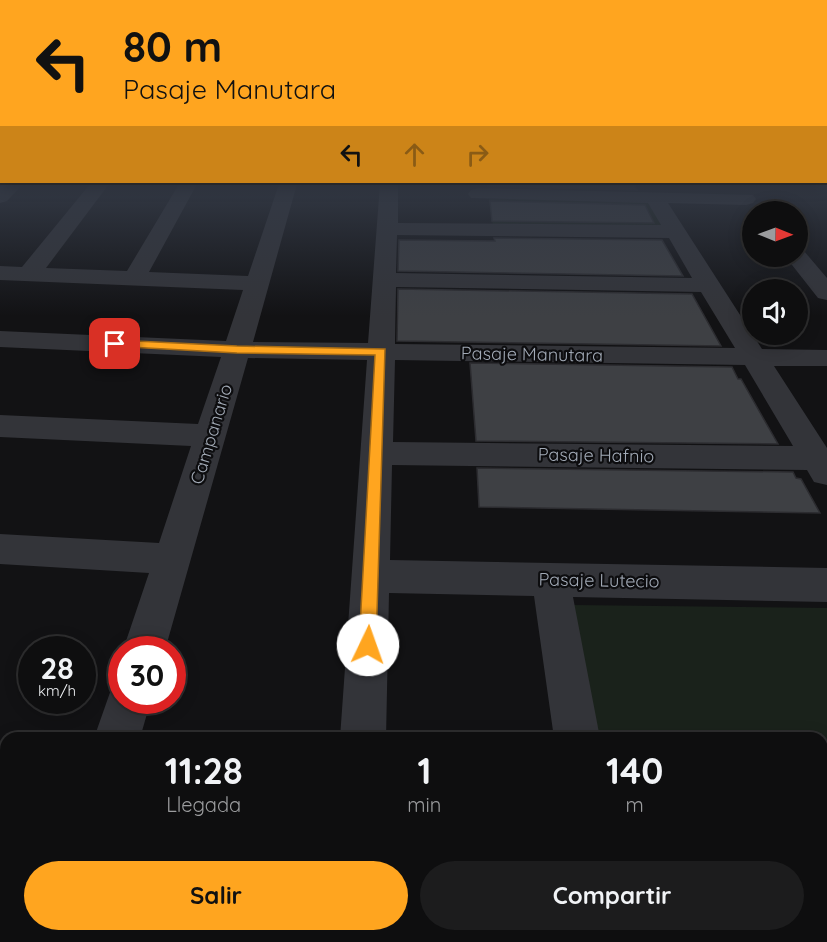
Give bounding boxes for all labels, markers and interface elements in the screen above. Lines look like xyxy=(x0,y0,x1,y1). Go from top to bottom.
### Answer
text: 80 m xyxy=(123,20,222,73)
icon: left xyxy=(24,24,102,102)
text: Pasaje Manutara xyxy=(123,72,336,106)
icon: left xyxy=(335,138,368,171)
icon: ahead xyxy=(398,138,431,171)
icon: right xyxy=(461,138,494,171)
north arrow xyxy=(742,201,808,267)
map controls xyxy=(742,201,808,345)
button: sound xyxy=(742,279,808,345)
pin xyxy=(89,318,140,369)
icon: arrive xyxy=(98,327,131,360)
street label: Pasaje Manutara xyxy=(461,341,603,367)
street label: Campanario xyxy=(185,381,237,487)
street label: Pasaje Hafnio xyxy=(538,442,654,468)
street label: Pasaje Lutecio xyxy=(538,567,660,593)
position arrow xyxy=(336,613,400,677)
speed limit sign: 30 xyxy=(108,636,186,714)
text: 28 xyxy=(40,649,74,687)
text: km/h xyxy=(38,681,76,700)
text: 11:28 xyxy=(165,748,243,793)
text: 1 xyxy=(417,748,431,793)
text: 140 xyxy=(606,748,663,793)
text: Llegada xyxy=(166,792,241,817)
text: min xyxy=(407,792,441,817)
text: m xyxy=(626,792,644,817)
button: Salir xyxy=(24,861,408,930)
button: Compartir xyxy=(420,861,804,930)

